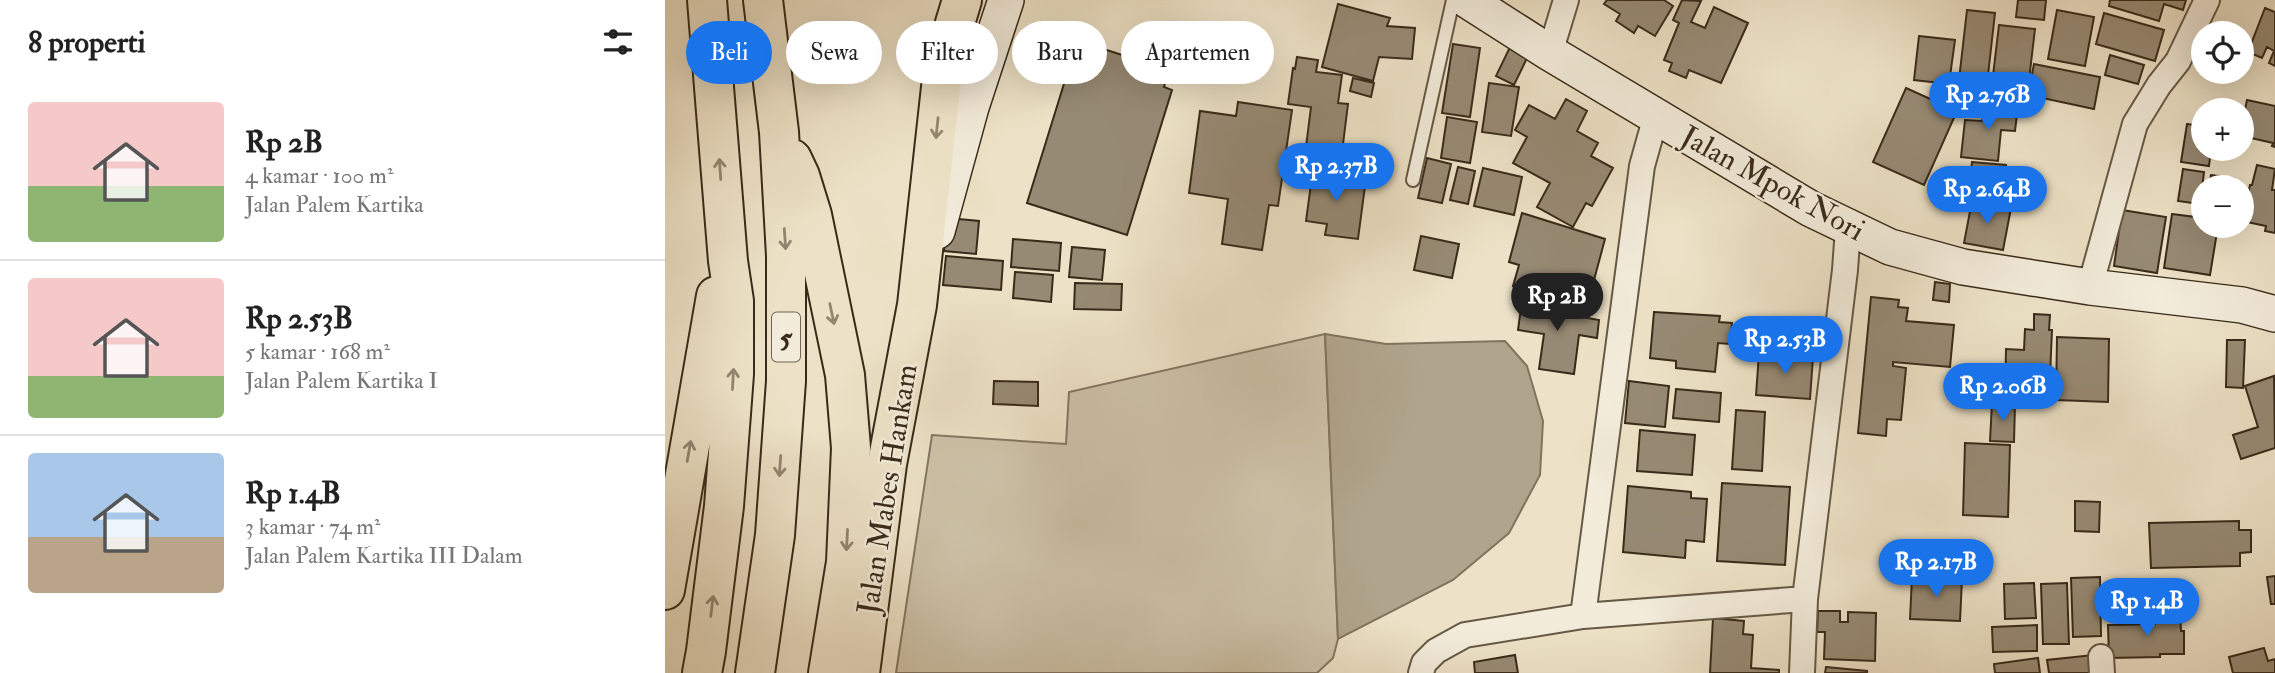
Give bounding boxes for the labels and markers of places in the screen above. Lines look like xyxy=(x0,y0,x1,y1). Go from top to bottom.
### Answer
pin: Rp 2.76B xyxy=(1916,72,2060,132)
pin: Rp 2.37B xyxy=(1264,144,1408,203)
pin: Rp 2.64B xyxy=(1915,166,2059,226)
pin: Rp 2B xyxy=(1508,274,1606,333)
pin: Rp 2.53B xyxy=(1713,316,1857,376)
pin: Rp 2.06B xyxy=(1931,364,2075,423)
pin: Rp 2.17B xyxy=(1864,540,2008,599)
pin: Rp 1.4B xyxy=(2082,578,2212,638)

